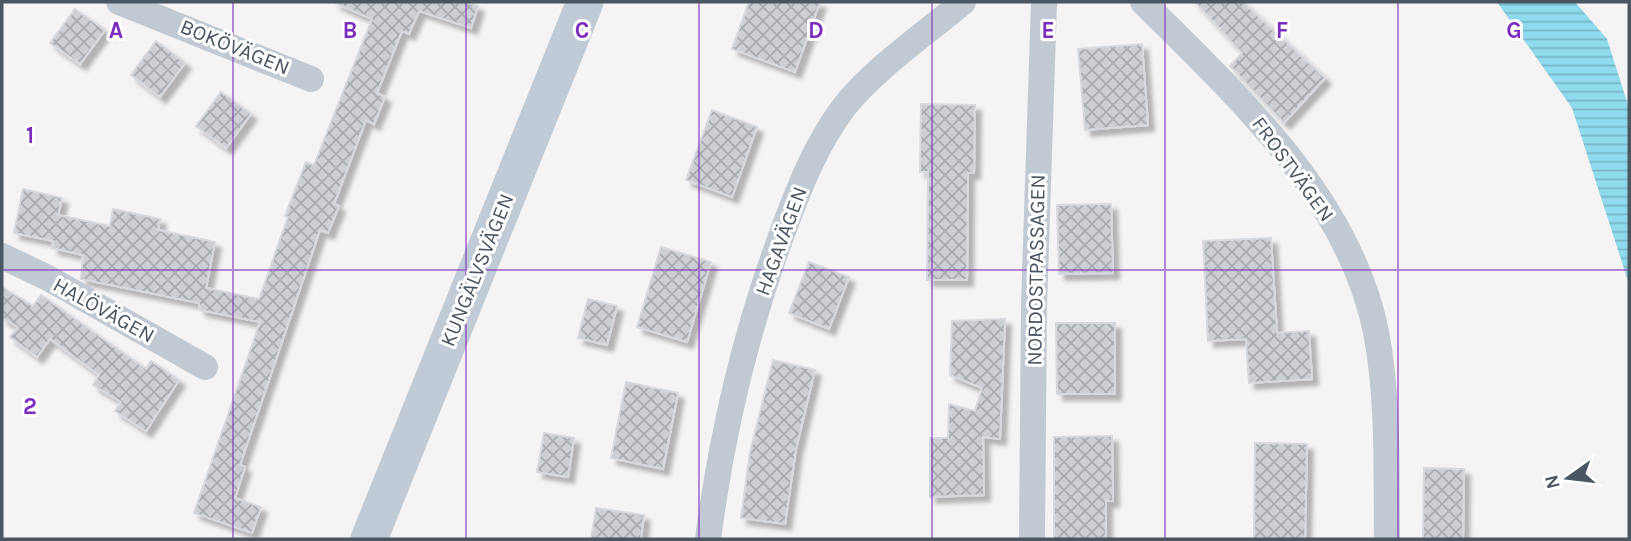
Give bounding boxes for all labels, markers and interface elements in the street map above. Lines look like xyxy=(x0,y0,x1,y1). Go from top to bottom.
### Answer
street label: BOKÖVÄGEN xyxy=(177,14,293,80)
text: A xyxy=(109,17,123,44)
text: B xyxy=(343,17,357,44)
text: C xyxy=(575,17,589,44)
text: D xyxy=(808,17,824,44)
text: E xyxy=(1041,17,1055,44)
text: F xyxy=(1276,17,1288,44)
text: G xyxy=(1506,17,1522,44)
street label: FROSTVÄGEN xyxy=(1247,112,1339,226)
text: 1 xyxy=(26,122,34,149)
street label: NORDOSTPASSAGEN xyxy=(1022,174,1050,366)
street label: HAGAVÄGEN xyxy=(750,183,812,299)
street label: KUNGÄLVSVÄGEN xyxy=(435,190,519,350)
street label: HALÖVÄGEN xyxy=(49,272,159,348)
text: 2 xyxy=(23,393,37,420)
north arrow xyxy=(1533,443,1603,513)
text: N xyxy=(1540,473,1565,491)

